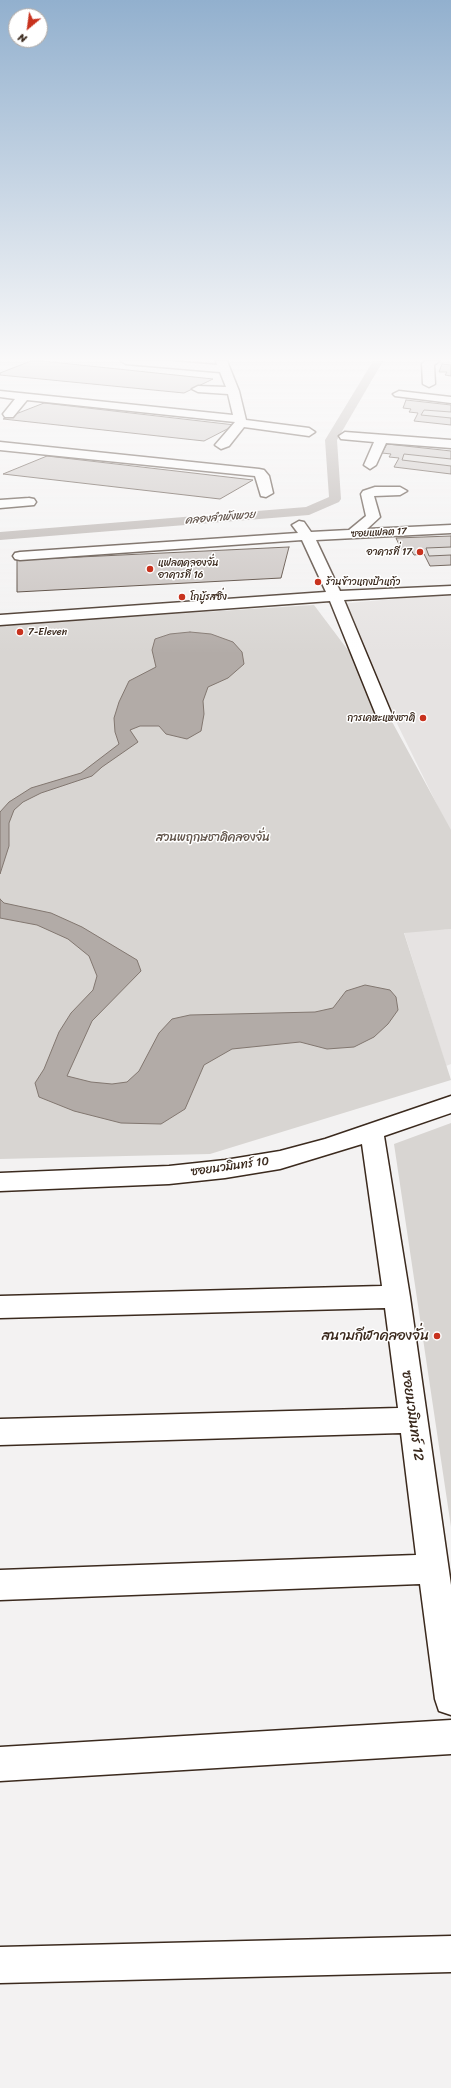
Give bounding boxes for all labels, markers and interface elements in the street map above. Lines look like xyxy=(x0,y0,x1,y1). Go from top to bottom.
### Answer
north arrow xyxy=(8,8,48,48)
text: N xyxy=(14,28,30,48)
water label: คลองลำพังพวย xyxy=(184,508,256,528)
street label: ซอยแฟลต 17 xyxy=(351,526,407,540)
place label: อาคารที่ 17 xyxy=(367,546,412,558)
marker: อาคารที่ 17 xyxy=(415,547,425,557)
place label: แฟลตคลองจั่น อาคารที่ 16 xyxy=(158,557,218,580)
marker: แฟลตคลองจั่น อาคารที่ 16 xyxy=(145,564,155,574)
place label: ร้านข้าวแกงป้าแก้ว xyxy=(326,576,400,588)
marker: ร้านข้าวแกงป้าแก้ว xyxy=(313,577,323,587)
place label: โกบู้รสซิ่ง xyxy=(190,591,227,603)
marker: โกบู้รสซิ่ง xyxy=(177,592,187,602)
place label: 7-Eleven xyxy=(28,626,67,638)
marker: 7-Eleven xyxy=(15,627,25,637)
place label: การเคหะแห่งชาติ xyxy=(347,712,415,724)
marker: การเคหะแห่งชาติ xyxy=(418,713,428,723)
park label: สวนพฤกษชาติคลองจั่น xyxy=(156,831,270,845)
street label: ซอยนวมินทร์ 10 xyxy=(190,1154,270,1180)
place label: สนามกีฬาคลองจั่น xyxy=(322,1328,429,1344)
marker: สนามกีฬาคลองจั่น xyxy=(432,1331,442,1341)
street label: ซอยนวมินทร์ 12 xyxy=(397,1370,427,1462)

